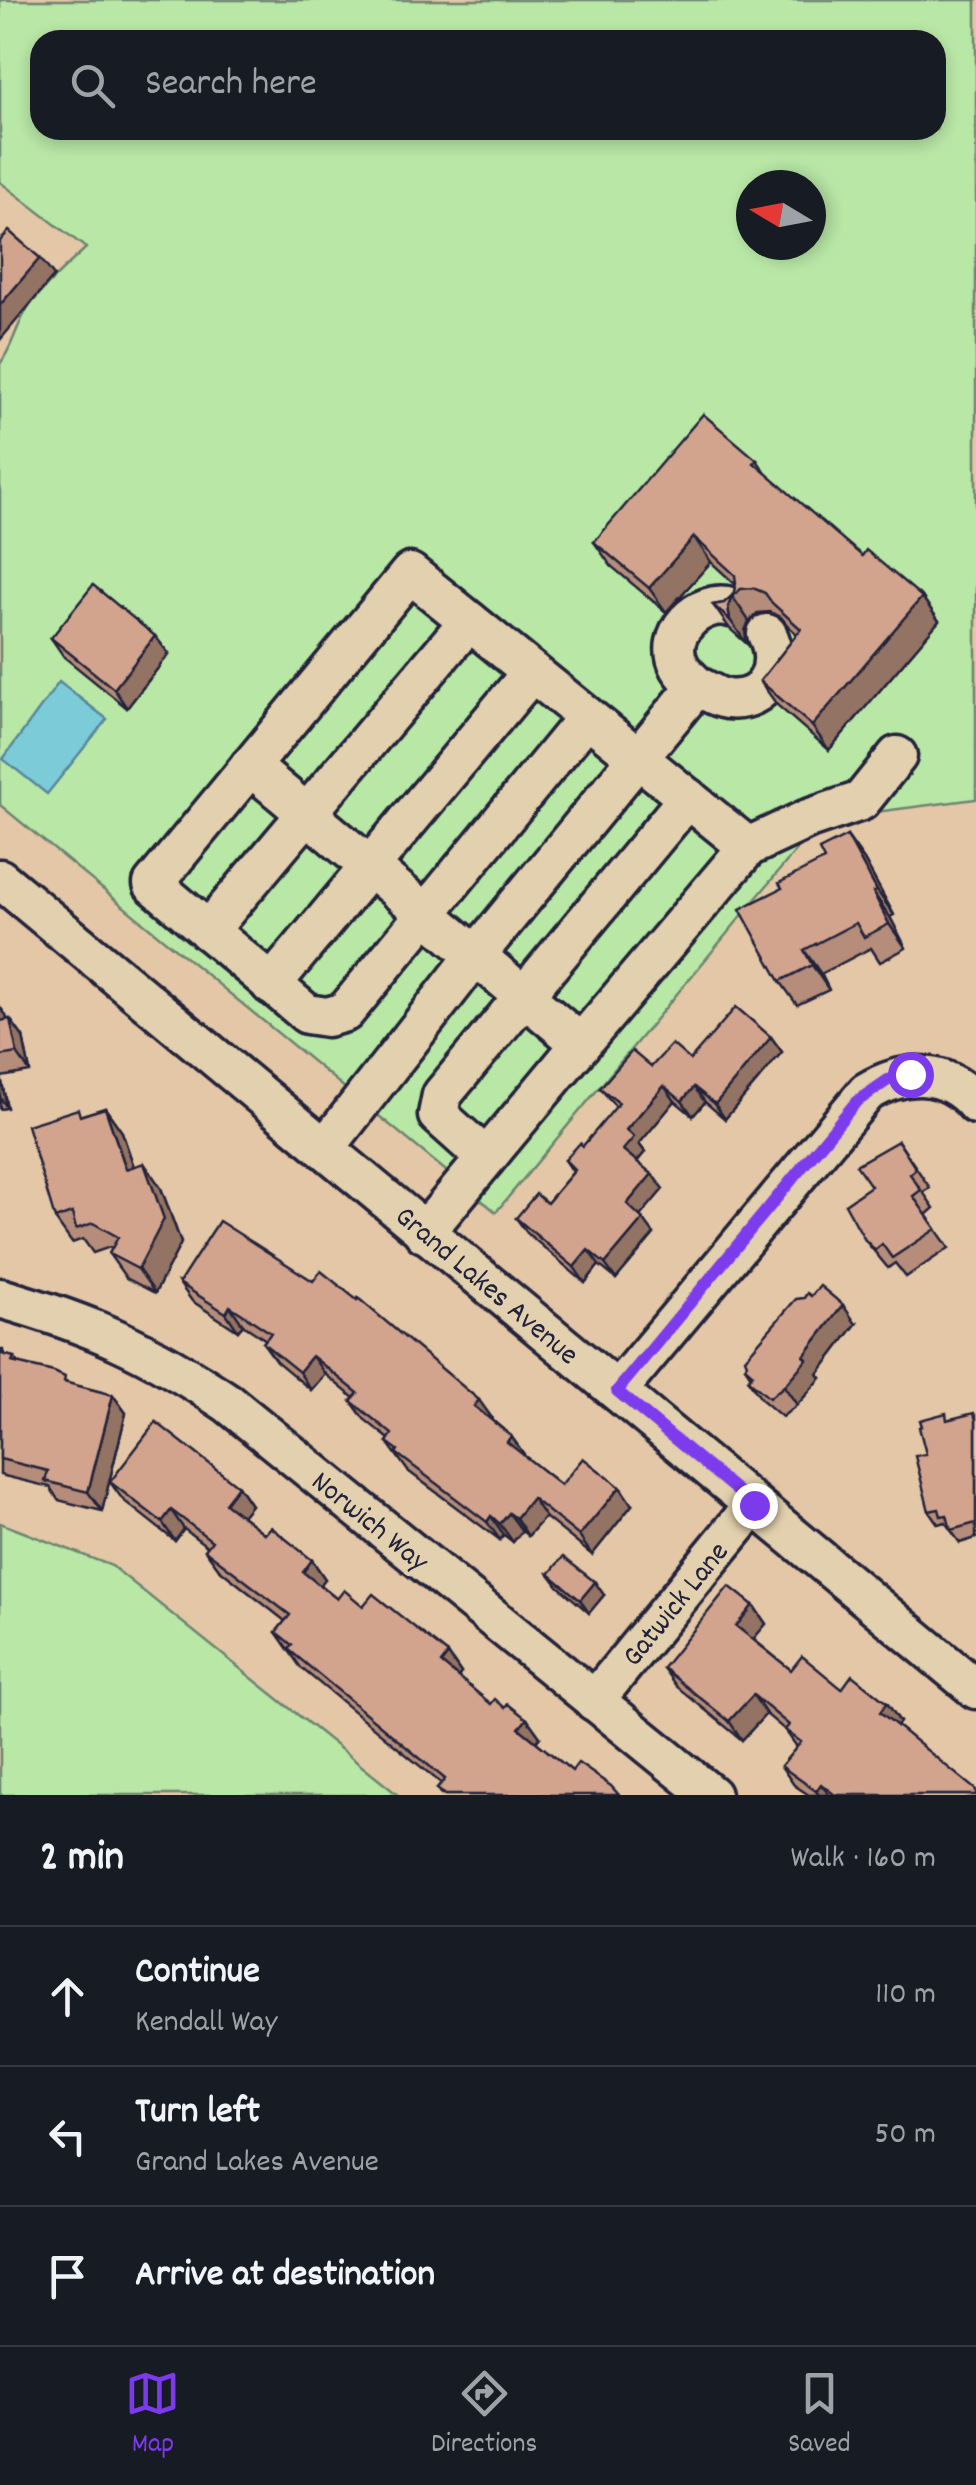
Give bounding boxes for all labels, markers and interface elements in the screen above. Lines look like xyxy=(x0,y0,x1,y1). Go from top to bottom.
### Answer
search box xyxy=(30,30,946,140)
icon: search xyxy=(65,58,120,113)
text: Search here xyxy=(145,58,317,113)
north arrow xyxy=(736,170,826,260)
route start xyxy=(888,1052,934,1098)
street label: Grand Lakes Avenue xyxy=(384,1198,586,1377)
street label: Norwich Way xyxy=(300,1463,437,1585)
route end xyxy=(732,1483,778,1529)
street label: Gatwick Lane xyxy=(614,1534,741,1678)
text: 2 min xyxy=(40,1830,124,1890)
text: Walk · 160 m xyxy=(790,1837,936,1883)
text: Continue xyxy=(135,1946,260,2001)
icon: ahead xyxy=(40,1969,95,2024)
text: 110 m xyxy=(875,1973,936,2019)
text: Kendall Way xyxy=(135,2001,278,2047)
text: Turn left xyxy=(135,2086,260,2141)
icon: left xyxy=(40,2109,95,2164)
text: 50 m xyxy=(874,2113,936,2159)
text: Grand Lakes Avenue xyxy=(135,2141,379,2187)
icon: arrive xyxy=(40,2249,95,2304)
text: Arrive at destination xyxy=(135,2249,435,2304)
tab: Map xyxy=(125,2366,180,2466)
tab: Directions xyxy=(431,2366,537,2466)
tab: Saved xyxy=(788,2366,851,2466)

